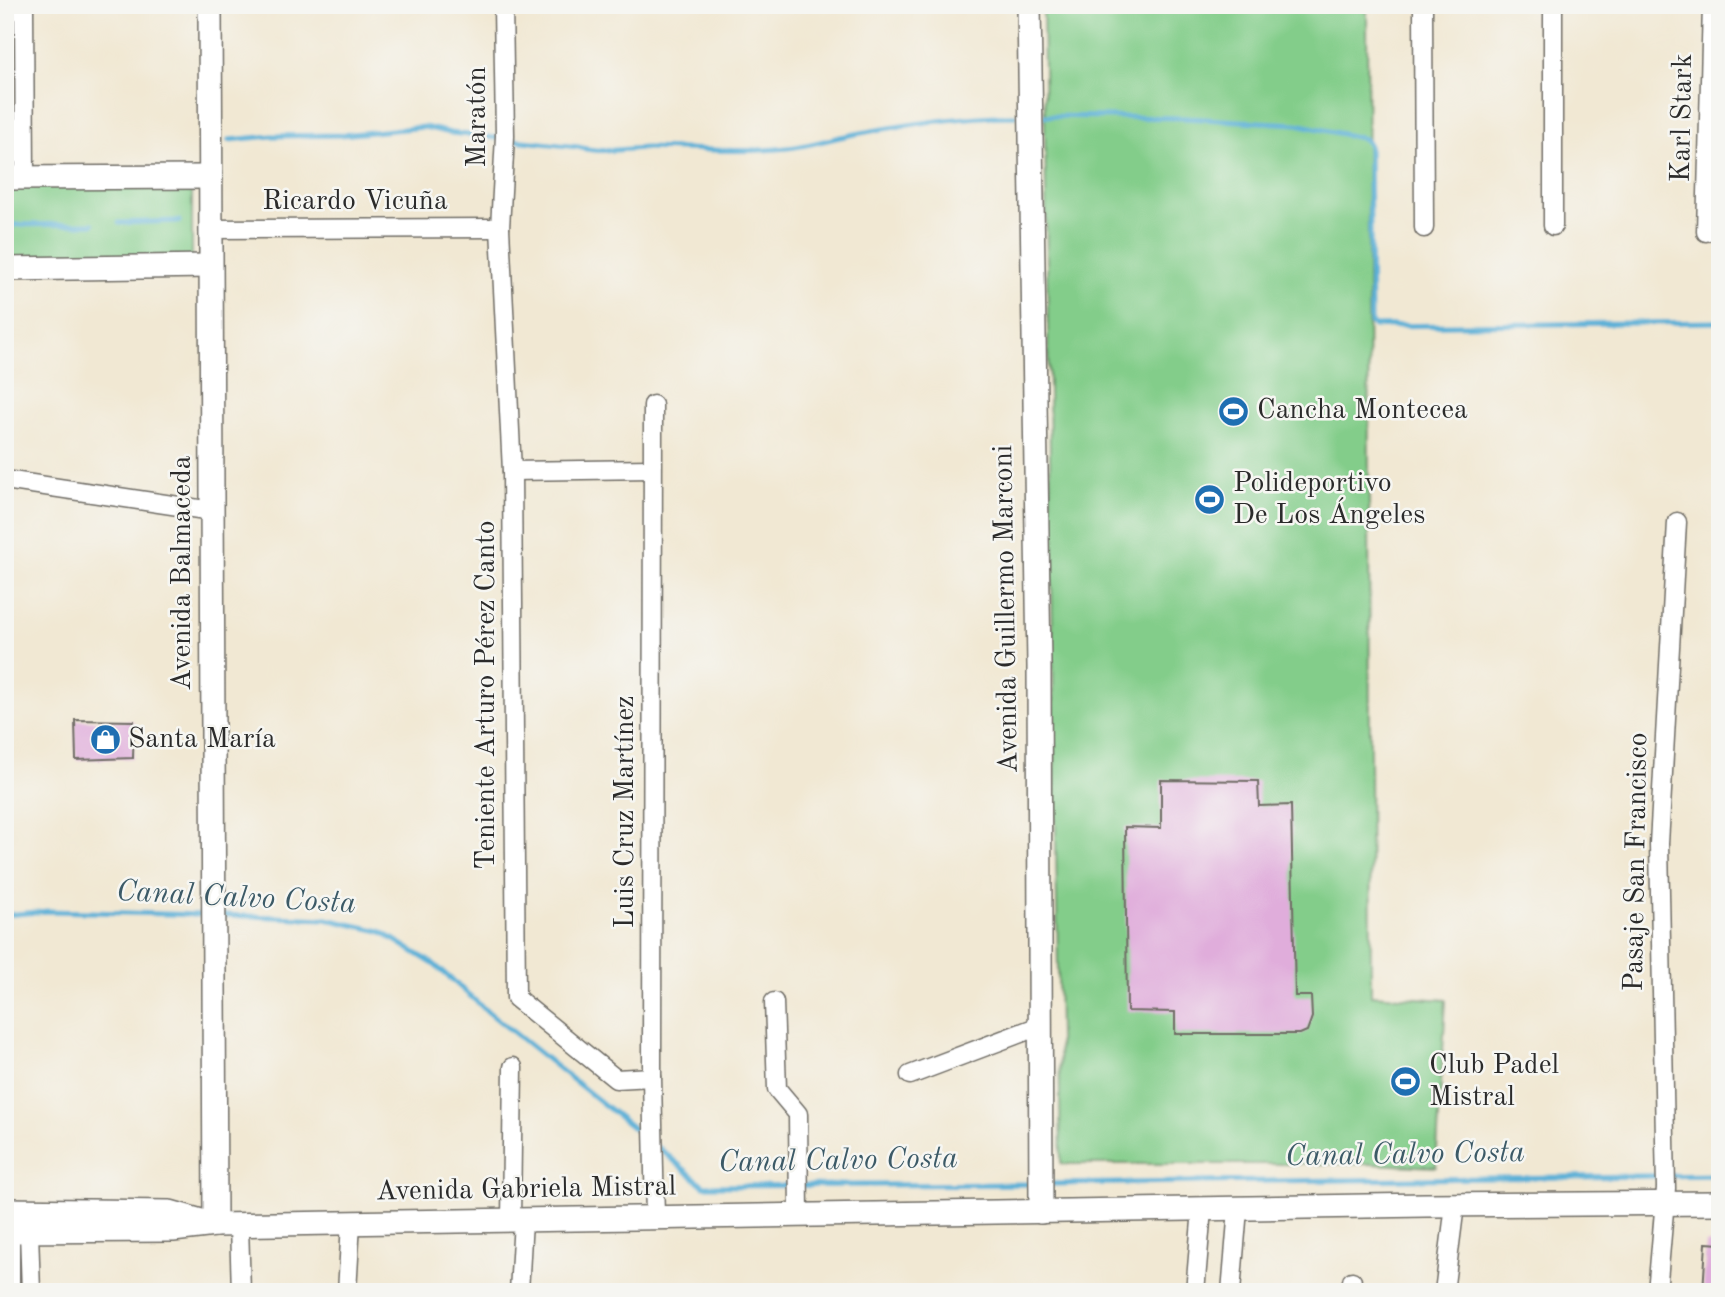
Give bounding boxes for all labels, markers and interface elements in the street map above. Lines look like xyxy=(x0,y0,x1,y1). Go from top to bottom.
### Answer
street label: Karl Stark xyxy=(1668,53,1698,183)
street label: Maratón xyxy=(464,66,492,168)
street label: Ricardo Vicuña xyxy=(262,188,448,216)
sports icon: Cancha Montecea xyxy=(1217,394,1251,428)
place label: Cancha Montecea xyxy=(1257,397,1468,425)
street label: Avenida Guillermo Marconi xyxy=(990,444,1024,774)
street label: Avenida Balmaceda xyxy=(169,455,197,691)
place label: Polideportivo De Los Ángeles xyxy=(1233,470,1425,530)
sports icon: Polideportivo De Los Ángeles xyxy=(1193,483,1227,517)
street label: Teniente Arturo Pérez Canto xyxy=(473,520,501,870)
street label: Luis Cruz Martínez xyxy=(612,695,640,929)
shop icon: Santa María xyxy=(88,723,122,757)
place label: Santa María xyxy=(128,726,276,754)
street label: Pasaje San Francisco xyxy=(1621,732,1653,992)
water label: Canal Calvo Costa xyxy=(115,877,357,919)
place label: Club Padel Mistral xyxy=(1429,1052,1559,1112)
sports icon: Club Padel Mistral xyxy=(1389,1065,1423,1099)
water label: Canal Calvo Costa xyxy=(1285,1138,1525,1172)
water label: Canal Calvo Costa xyxy=(718,1144,958,1178)
street label: Avenida Gabriela Mistral xyxy=(376,1173,676,1207)

